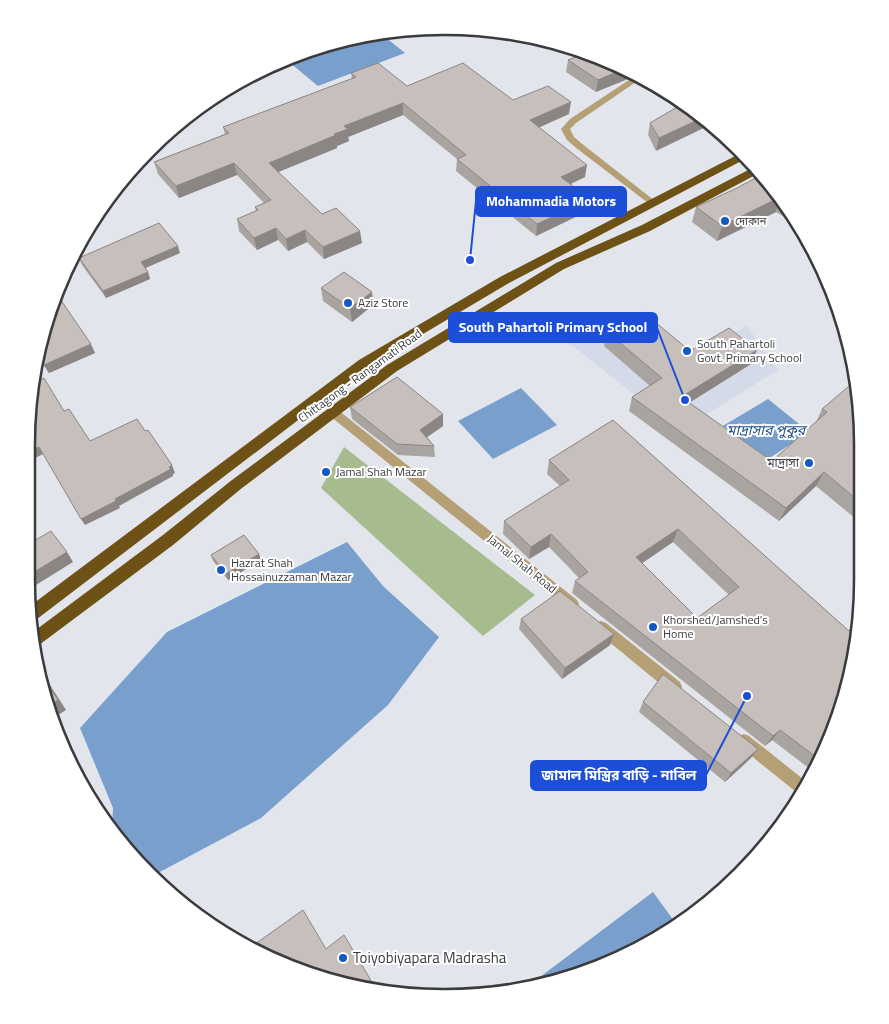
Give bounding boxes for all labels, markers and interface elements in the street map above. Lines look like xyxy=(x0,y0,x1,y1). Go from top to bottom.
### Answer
callout: Mohammadia Motors xyxy=(476,187,626,216)
text: Mohammadia Motors xyxy=(486,190,616,211)
place label: দোকান xyxy=(735,213,767,229)
marker: দোকান xyxy=(719,215,731,227)
place label: Aziz Store xyxy=(358,293,408,312)
marker: Aziz Store xyxy=(342,297,354,309)
callout: South Pahartoli Primary School xyxy=(449,313,657,342)
text: South Pahartoli Primary School xyxy=(459,316,647,337)
street label: Chittagong - Rangamati Road xyxy=(294,324,426,427)
place label: South Pahartoli Govt. Primary School xyxy=(697,334,802,367)
marker: South Pahartoli Govt. Primary School xyxy=(681,345,693,357)
water label: মাদ্রাসার পুকুর xyxy=(727,419,808,440)
place label: মাদ্রাসা xyxy=(766,453,800,472)
marker: মাদ্রাসা xyxy=(803,457,815,469)
place label: Jamal Shah Mazar xyxy=(336,462,427,481)
marker: Jamal Shah Mazar xyxy=(320,466,332,478)
street label: Jamal Shah Road xyxy=(483,529,561,598)
place label: Hazrat Shah Hossainuzzaman Mazar xyxy=(231,553,352,586)
marker: Hazrat Shah Hossainuzzaman Mazar xyxy=(215,564,227,576)
place label: Khorshed/Jamshed's Home xyxy=(663,610,768,643)
marker: Khorshed/Jamshed's Home xyxy=(647,621,659,633)
callout: জামাল মিস্ত্রির বাড়ি - নাবিল xyxy=(531,761,706,790)
text: জামাল মিস্ত্রির বাড়ি - নাবিল xyxy=(541,764,697,785)
place label: Toiyobiyapara Madrasha xyxy=(353,946,507,969)
marker: Toiyobiyapara Madrasha xyxy=(337,952,349,964)

